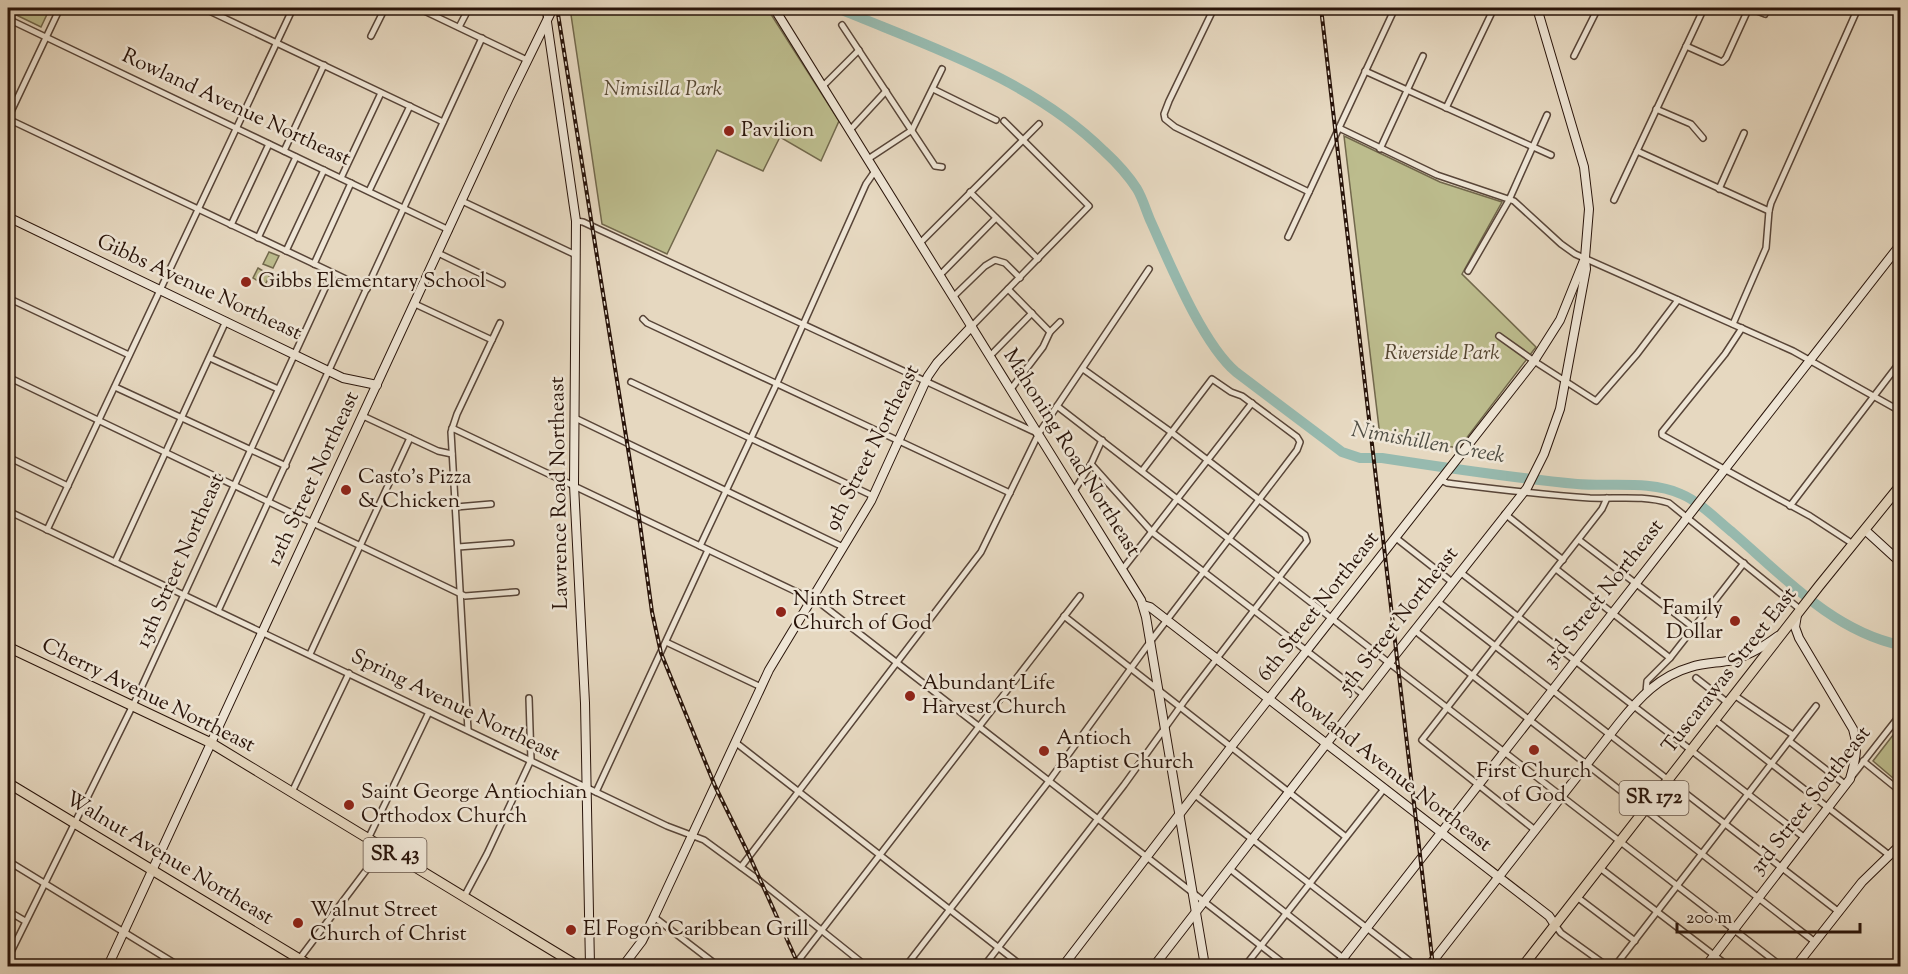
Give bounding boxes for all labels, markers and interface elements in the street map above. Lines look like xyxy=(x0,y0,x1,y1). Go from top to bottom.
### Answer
street label: Rowland Avenue Northeast xyxy=(117,42,355,174)
park label: Nimisilla Park xyxy=(604,75,723,105)
place label: Pavilion xyxy=(741,116,815,146)
marker: Pavilion xyxy=(722,124,736,138)
street label: Gibbs Avenue Northeast xyxy=(92,227,306,349)
place label: Gibbs Elementary School xyxy=(258,267,486,297)
marker: Gibbs Elementary School xyxy=(239,275,253,289)
park label: Riverside Park xyxy=(1384,339,1500,369)
street label: Mahoning Road Northeast xyxy=(995,343,1147,563)
street label: 9th Street Northeast xyxy=(818,360,928,536)
street label: Lawrence Road Northeast xyxy=(543,376,577,610)
street label: 12th Street Northeast xyxy=(260,387,368,571)
water label: Nimishillen Creek xyxy=(1349,415,1507,473)
place label: Casto's Pizza & Chicken xyxy=(358,463,472,517)
street label: 13th Street Northeast xyxy=(129,469,233,653)
marker: Casto's Pizza & Chicken xyxy=(339,483,353,497)
street label: 3rd Street Northeast xyxy=(1536,513,1672,675)
street label: 6th Street Northeast xyxy=(1251,526,1387,688)
street label: 5th Street Northeast xyxy=(1331,541,1466,702)
street label: Tuscarawas Street East xyxy=(1655,581,1805,761)
place label: Ninth Street Church of God xyxy=(793,585,932,639)
place label: Family Dollar xyxy=(1663,594,1724,648)
marker: Ninth Street Church of God xyxy=(774,605,788,619)
marker: Family Dollar xyxy=(1728,614,1742,628)
street label: Cherry Avenue Northeast xyxy=(36,631,260,761)
street label: Spring Avenue Northeast xyxy=(345,642,565,770)
place label: Abundant Life Harvest Church xyxy=(922,669,1067,723)
street label: Rowland Avenue Northeast xyxy=(1282,682,1498,860)
marker: Abundant Life Harvest Church xyxy=(903,689,917,703)
street label: 3rd Street Southeast xyxy=(1743,720,1879,882)
place label: Antioch Baptist Church xyxy=(1056,724,1194,778)
marker: First Church of God xyxy=(1527,743,1541,757)
marker: Antioch Baptist Church xyxy=(1037,744,1051,758)
place label: First Church of God xyxy=(1476,757,1592,811)
place label: Saint George Antiochian Orthodox Church xyxy=(361,778,587,832)
road number: SR 172 xyxy=(1620,781,1688,815)
street label: Walnut Avenue Northeast xyxy=(59,785,279,933)
marker: Saint George Antiochian Orthodox Church xyxy=(342,798,356,812)
road number: SR 43 xyxy=(364,838,426,872)
place label: Walnut Street Church of Christ xyxy=(310,896,467,950)
scale bar xyxy=(1677,896,1860,934)
text: 200 m xyxy=(1686,906,1732,932)
place label: El Fogon Caribbean Grill xyxy=(583,915,809,945)
marker: Walnut Street Church of Christ xyxy=(291,916,305,930)
marker: El Fogon Caribbean Grill xyxy=(564,923,578,937)

